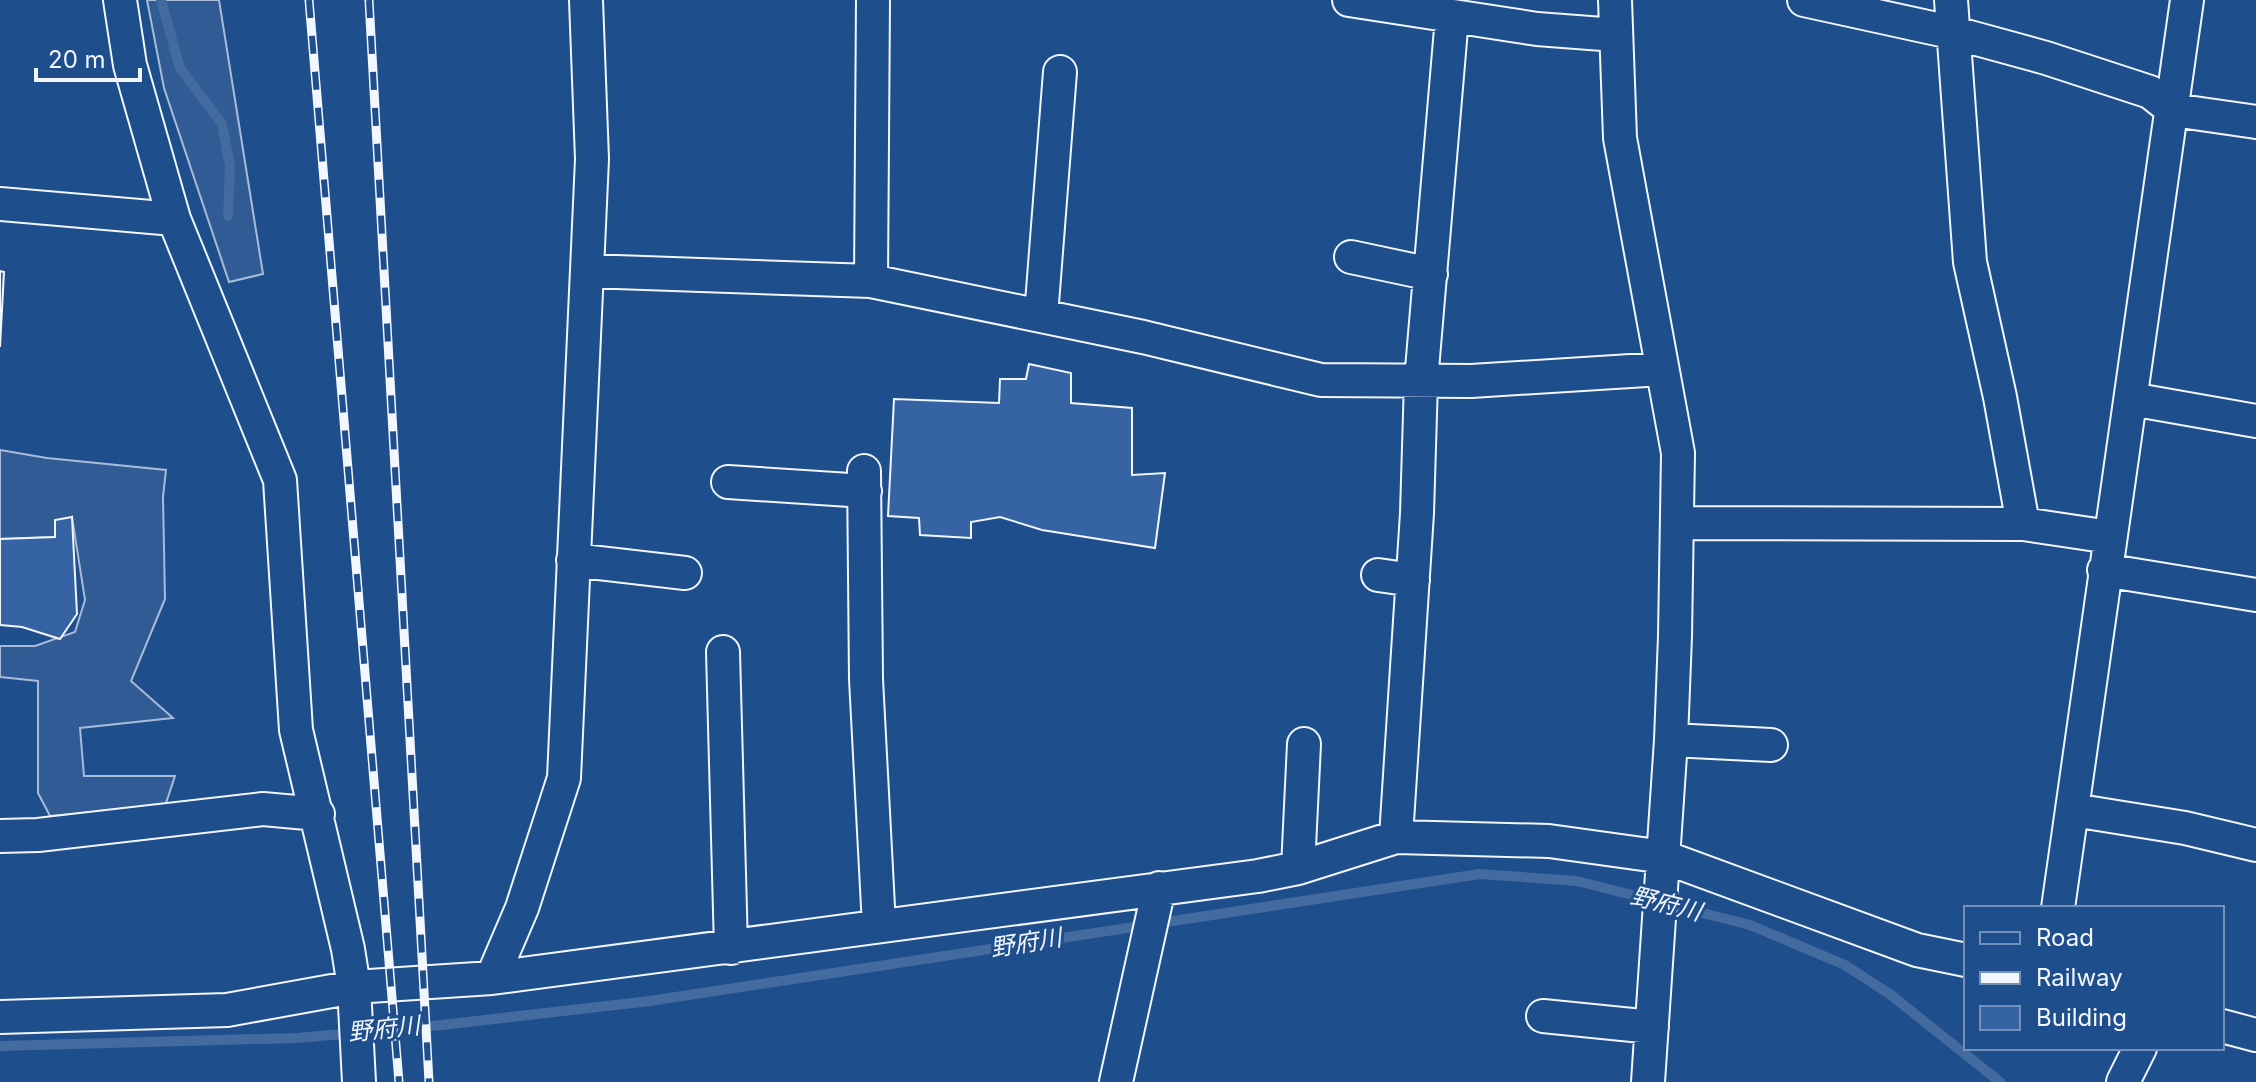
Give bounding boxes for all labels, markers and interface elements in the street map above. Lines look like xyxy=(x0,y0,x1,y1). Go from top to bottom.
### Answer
scale bar xyxy=(36,32,140,82)
text: 20 m xyxy=(48,45,106,74)
water label: 野府川 xyxy=(1628,881,1707,927)
legend xyxy=(1964,906,2224,1050)
water label: 野府川 xyxy=(988,922,1067,962)
text: Road xyxy=(2036,923,2094,952)
text: Railway xyxy=(2036,963,2123,992)
text: Building xyxy=(2036,1003,2127,1032)
water label: 野府川 xyxy=(347,1010,424,1047)

